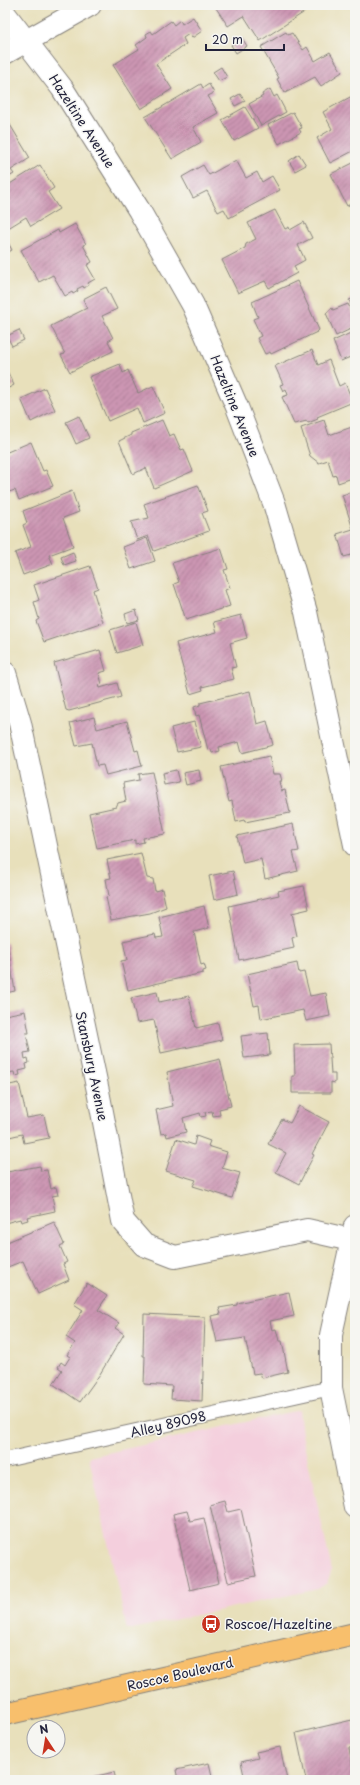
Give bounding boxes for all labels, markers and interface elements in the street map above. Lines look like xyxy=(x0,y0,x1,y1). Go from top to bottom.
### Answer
scale bar xyxy=(206,26,284,52)
text: 20 m xyxy=(212,30,243,48)
street label: Hazeltine Avenue xyxy=(45,70,120,171)
street label: Hazeltine Avenue xyxy=(206,352,265,460)
street label: Stansbury Avenue xyxy=(72,1009,113,1122)
street label: Alley 89098 xyxy=(128,1406,208,1441)
bus stop icon: Roscoe/Hazeltine xyxy=(200,1613,222,1635)
place label: Roscoe/Hazeltine xyxy=(225,1614,332,1633)
street label: Roscoe Boulevard xyxy=(125,1652,235,1695)
north arrow xyxy=(26,1719,66,1759)
text: N xyxy=(38,1719,50,1738)

